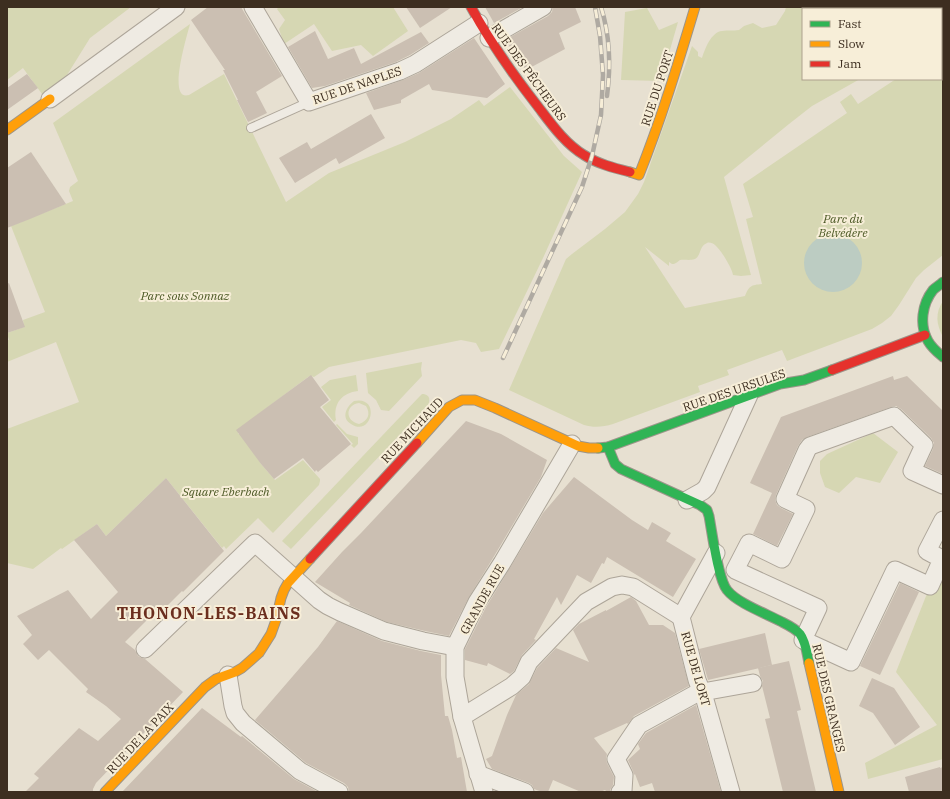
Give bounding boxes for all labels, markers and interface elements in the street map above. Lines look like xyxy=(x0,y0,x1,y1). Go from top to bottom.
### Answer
legend xyxy=(802,8,942,80)
text: Fast xyxy=(838,16,862,31)
street label: RUE DES PÊCHEURS xyxy=(488,20,570,124)
text: Slow xyxy=(838,36,865,51)
street label: RUE DU PORT xyxy=(638,48,676,128)
text: Jam xyxy=(838,56,862,71)
street label: RUE DE NAPLES xyxy=(311,63,403,107)
park label: Parc du Belvédère xyxy=(817,211,868,240)
park label: Parc sous Sonnaz xyxy=(140,288,230,303)
street label: RUE DES URSULES xyxy=(681,365,787,415)
street label: RUE MICHAUD xyxy=(378,394,446,466)
park label: Square Eberbach xyxy=(181,484,270,499)
street label: GRANDE RUE xyxy=(457,561,507,637)
district label: THONON-LES-BAINS xyxy=(117,603,301,623)
street label: RUE DE LORT xyxy=(678,630,714,708)
street label: RUE DES GRANGES xyxy=(809,642,849,754)
street label: RUE DE LA PAIX xyxy=(103,699,177,777)

